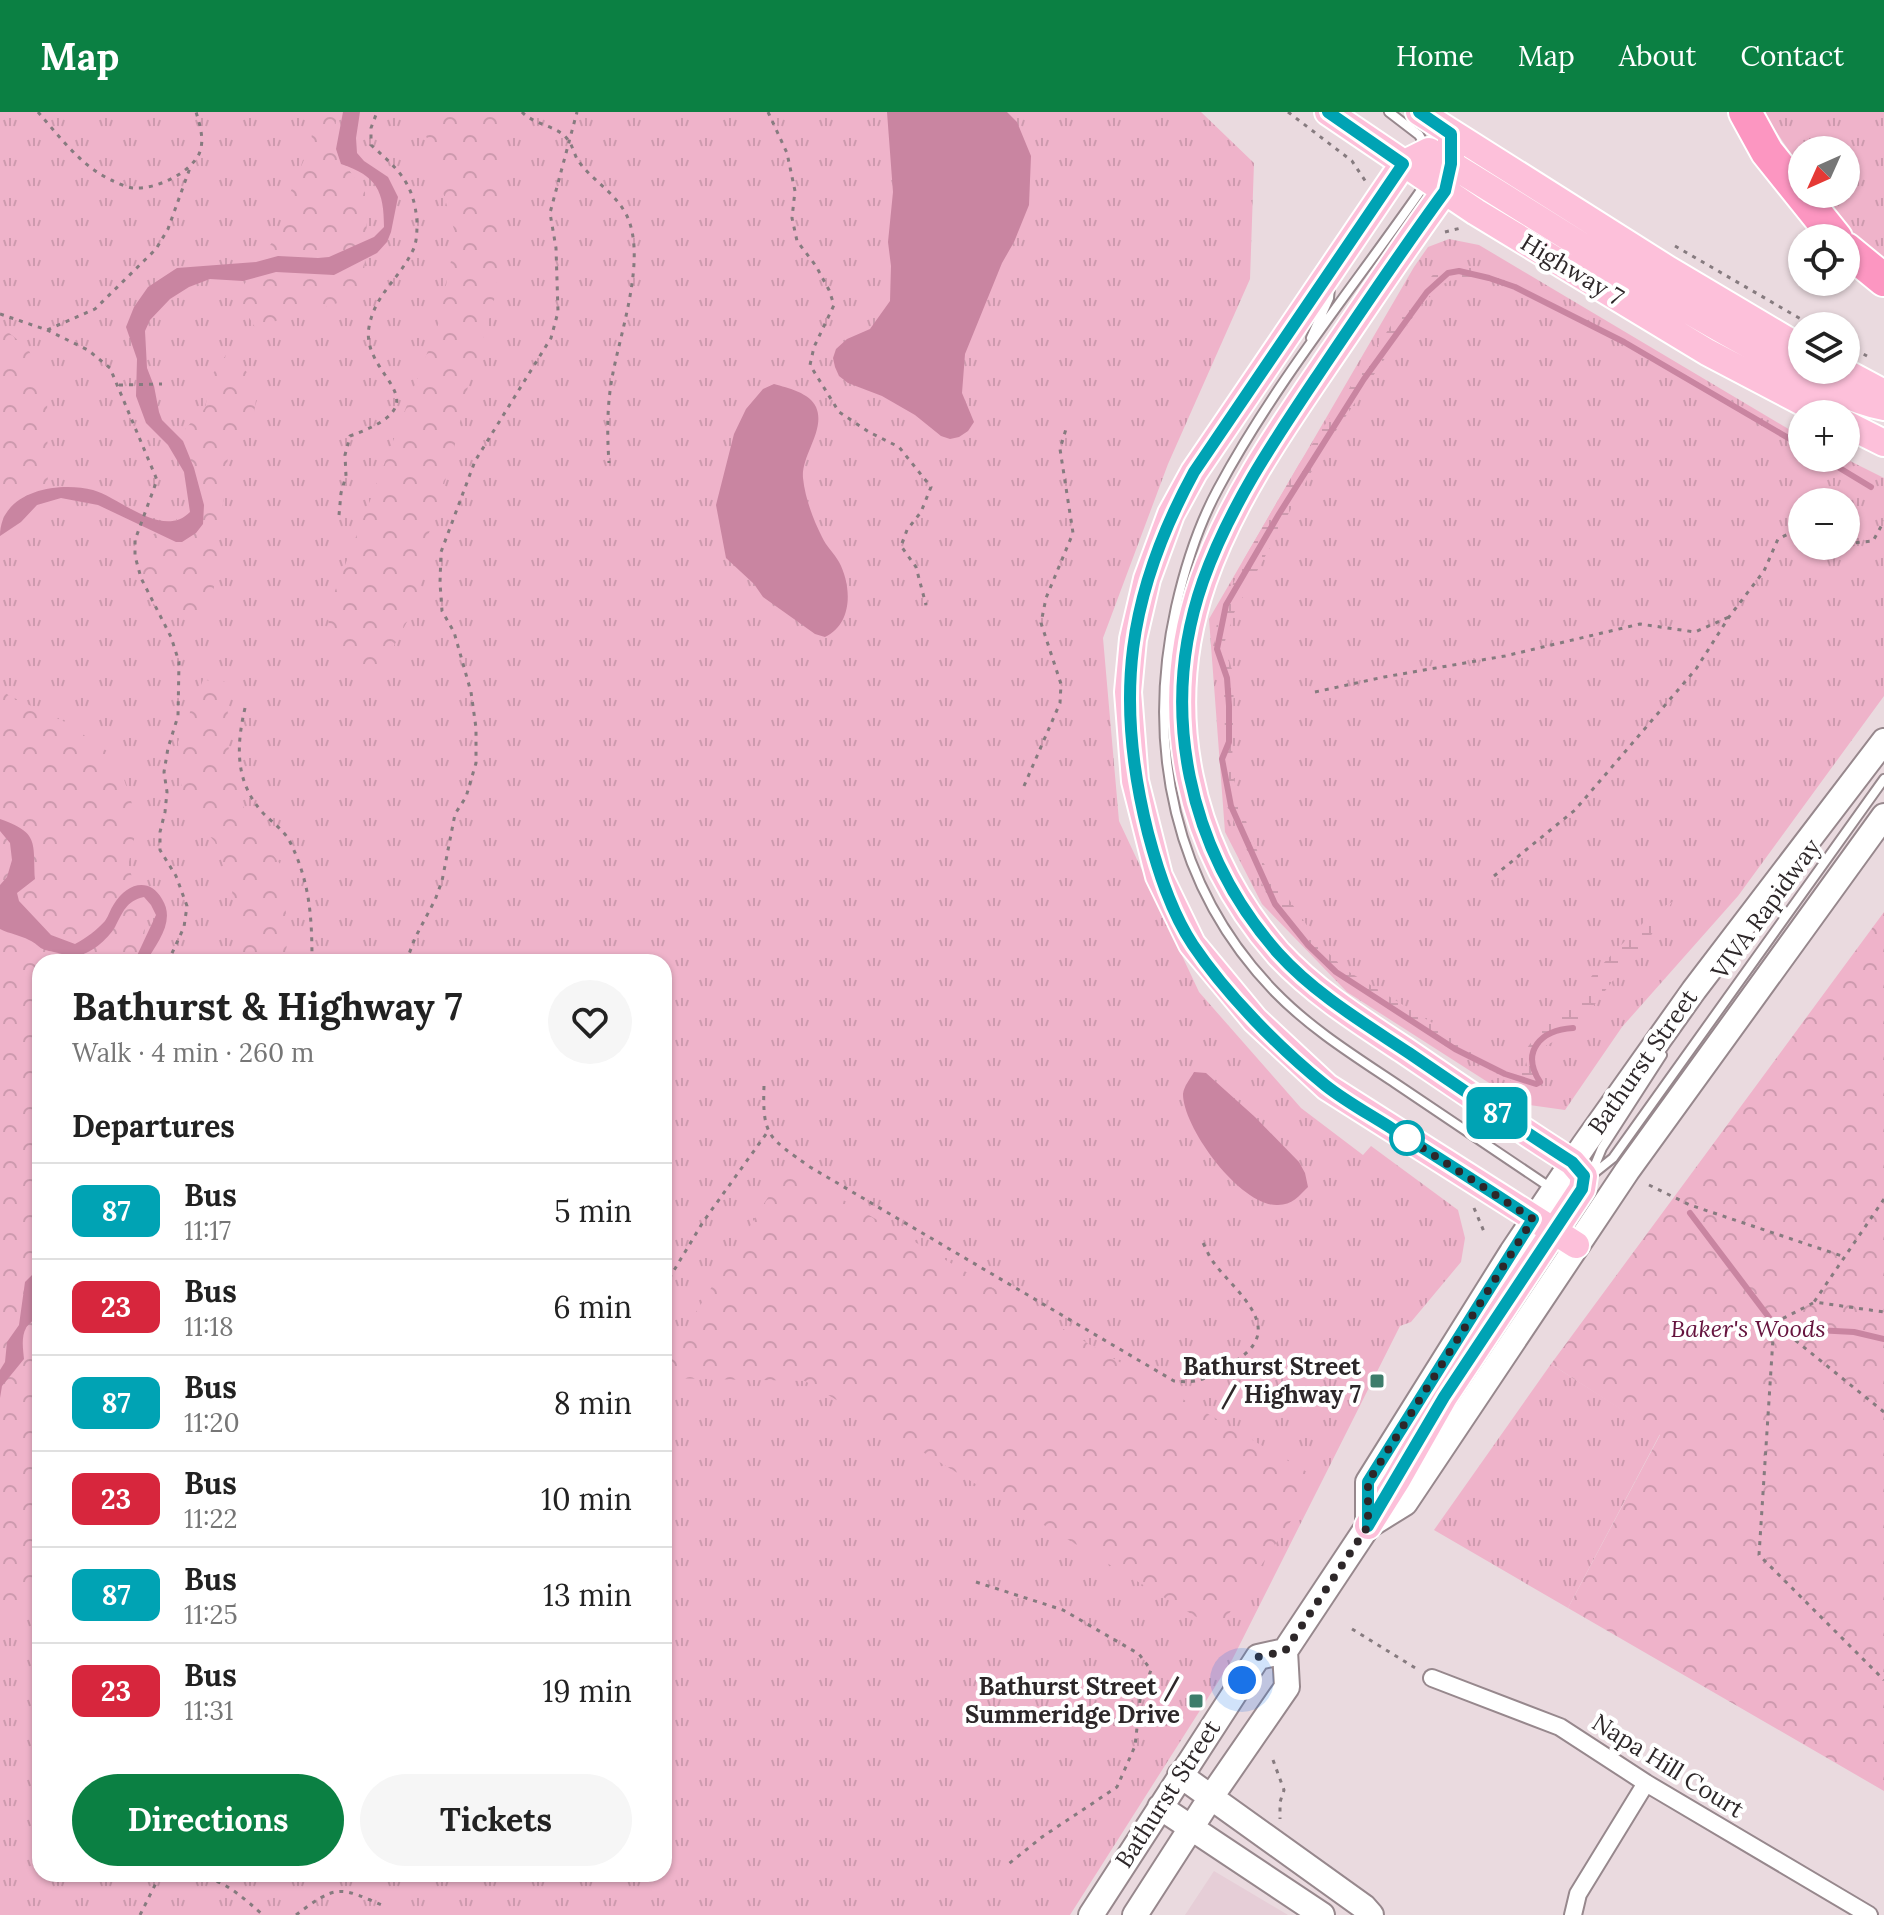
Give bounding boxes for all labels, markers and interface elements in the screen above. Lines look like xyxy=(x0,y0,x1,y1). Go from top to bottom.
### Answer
text: Map xyxy=(40,32,119,80)
text: Home xyxy=(1396,38,1474,74)
text: Map xyxy=(1518,38,1575,74)
text: About xyxy=(1619,38,1696,74)
text: Contact xyxy=(1740,38,1844,74)
north arrow xyxy=(1788,136,1860,208)
map controls xyxy=(1788,136,1860,560)
button: locate xyxy=(1788,224,1860,296)
street label: Highway 7 xyxy=(1515,227,1629,312)
button: layers xyxy=(1788,312,1860,384)
button: + xyxy=(1788,400,1860,472)
button: − xyxy=(1788,488,1860,560)
street label: VIVA Rapidway xyxy=(1704,832,1827,986)
button: heart xyxy=(548,980,632,1064)
text: Bathurst & Highway 7 xyxy=(72,982,463,1030)
street label: Bathurst Street xyxy=(1581,982,1705,1140)
text: Walk · 4 min · 260 m xyxy=(72,1036,314,1069)
line badge: 87 xyxy=(1461,1087,1533,1139)
text: 87 xyxy=(1482,1095,1512,1131)
text: Departures xyxy=(72,1107,235,1145)
unlabelled marker xyxy=(1390,1121,1424,1155)
text: Bus xyxy=(184,1176,237,1214)
text: 5 min xyxy=(554,1192,632,1230)
text: 87 xyxy=(101,1193,131,1229)
text: 11:17 xyxy=(184,1214,231,1247)
text: Bus xyxy=(184,1272,237,1310)
text: 6 min xyxy=(553,1288,632,1326)
text: 23 xyxy=(101,1289,131,1325)
text: 11:18 xyxy=(184,1310,234,1343)
park label: Baker's Woods xyxy=(1670,1313,1826,1344)
place label: Bathurst Street / Highway 7 xyxy=(1183,1351,1362,1410)
text: Bus xyxy=(184,1368,237,1406)
marker: Bathurst Street / Highway 7 xyxy=(1368,1372,1386,1390)
text: 8 min xyxy=(554,1384,632,1422)
text: 87 xyxy=(101,1385,131,1421)
text: 11:20 xyxy=(184,1406,240,1439)
text: Bus xyxy=(184,1464,237,1502)
text: 10 min xyxy=(541,1480,632,1518)
text: 23 xyxy=(101,1481,131,1517)
text: 11:22 xyxy=(184,1502,237,1535)
text: Bus xyxy=(184,1560,237,1598)
text: 13 min xyxy=(543,1576,632,1614)
text: 87 xyxy=(101,1577,131,1613)
text: 11:25 xyxy=(184,1598,238,1631)
text: Bus xyxy=(184,1656,237,1694)
your location xyxy=(1222,1660,1262,1700)
place label: Bathurst Street / Summeridge Drive xyxy=(965,1671,1180,1730)
text: 19 min xyxy=(542,1672,632,1710)
text: 23 xyxy=(101,1673,131,1709)
marker: Bathurst Street / Summeridge Drive xyxy=(1187,1692,1205,1710)
text: 11:31 xyxy=(184,1694,233,1727)
street label: Napa Hill Court xyxy=(1587,1707,1751,1825)
street label: Bathurst Street xyxy=(1108,1713,1227,1874)
button: Directions xyxy=(72,1774,344,1866)
button: Tickets xyxy=(360,1774,632,1866)

